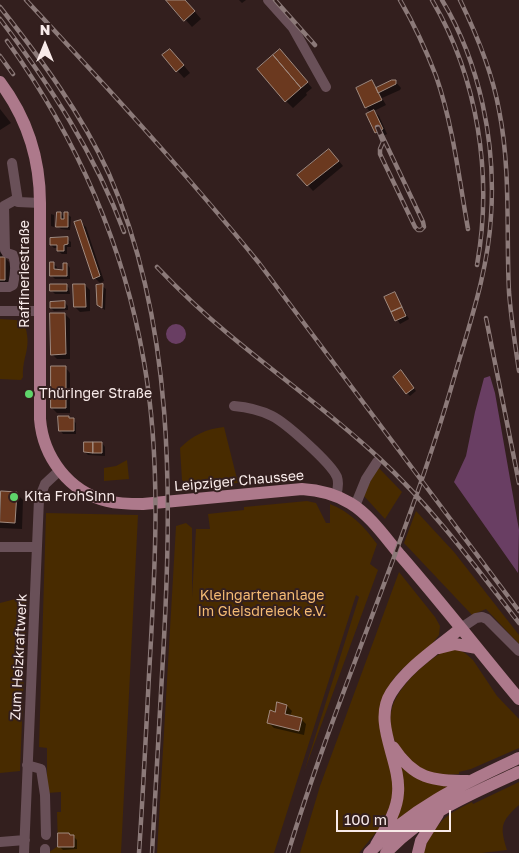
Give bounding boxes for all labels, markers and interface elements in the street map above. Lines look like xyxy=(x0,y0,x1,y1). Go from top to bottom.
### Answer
north arrow xyxy=(20,20,70,70)
text: N xyxy=(40,21,50,38)
street label: Raffineriestraße xyxy=(17,220,33,328)
place label: Thüringer Straße xyxy=(39,386,152,402)
marker: Thüringer Straße xyxy=(23,388,35,400)
street label: Leipziger Chaussee xyxy=(173,467,305,495)
place label: Kita FrohSinn xyxy=(24,489,115,505)
marker: Kita FrohSinn xyxy=(8,491,20,503)
park label: Kleingartenanlage Im Gleisdreieck e.V. xyxy=(197,588,327,620)
street label: Zum Heizkraftwerk xyxy=(7,593,31,721)
scale bar xyxy=(339,800,454,832)
text: 100 m xyxy=(344,810,387,828)

